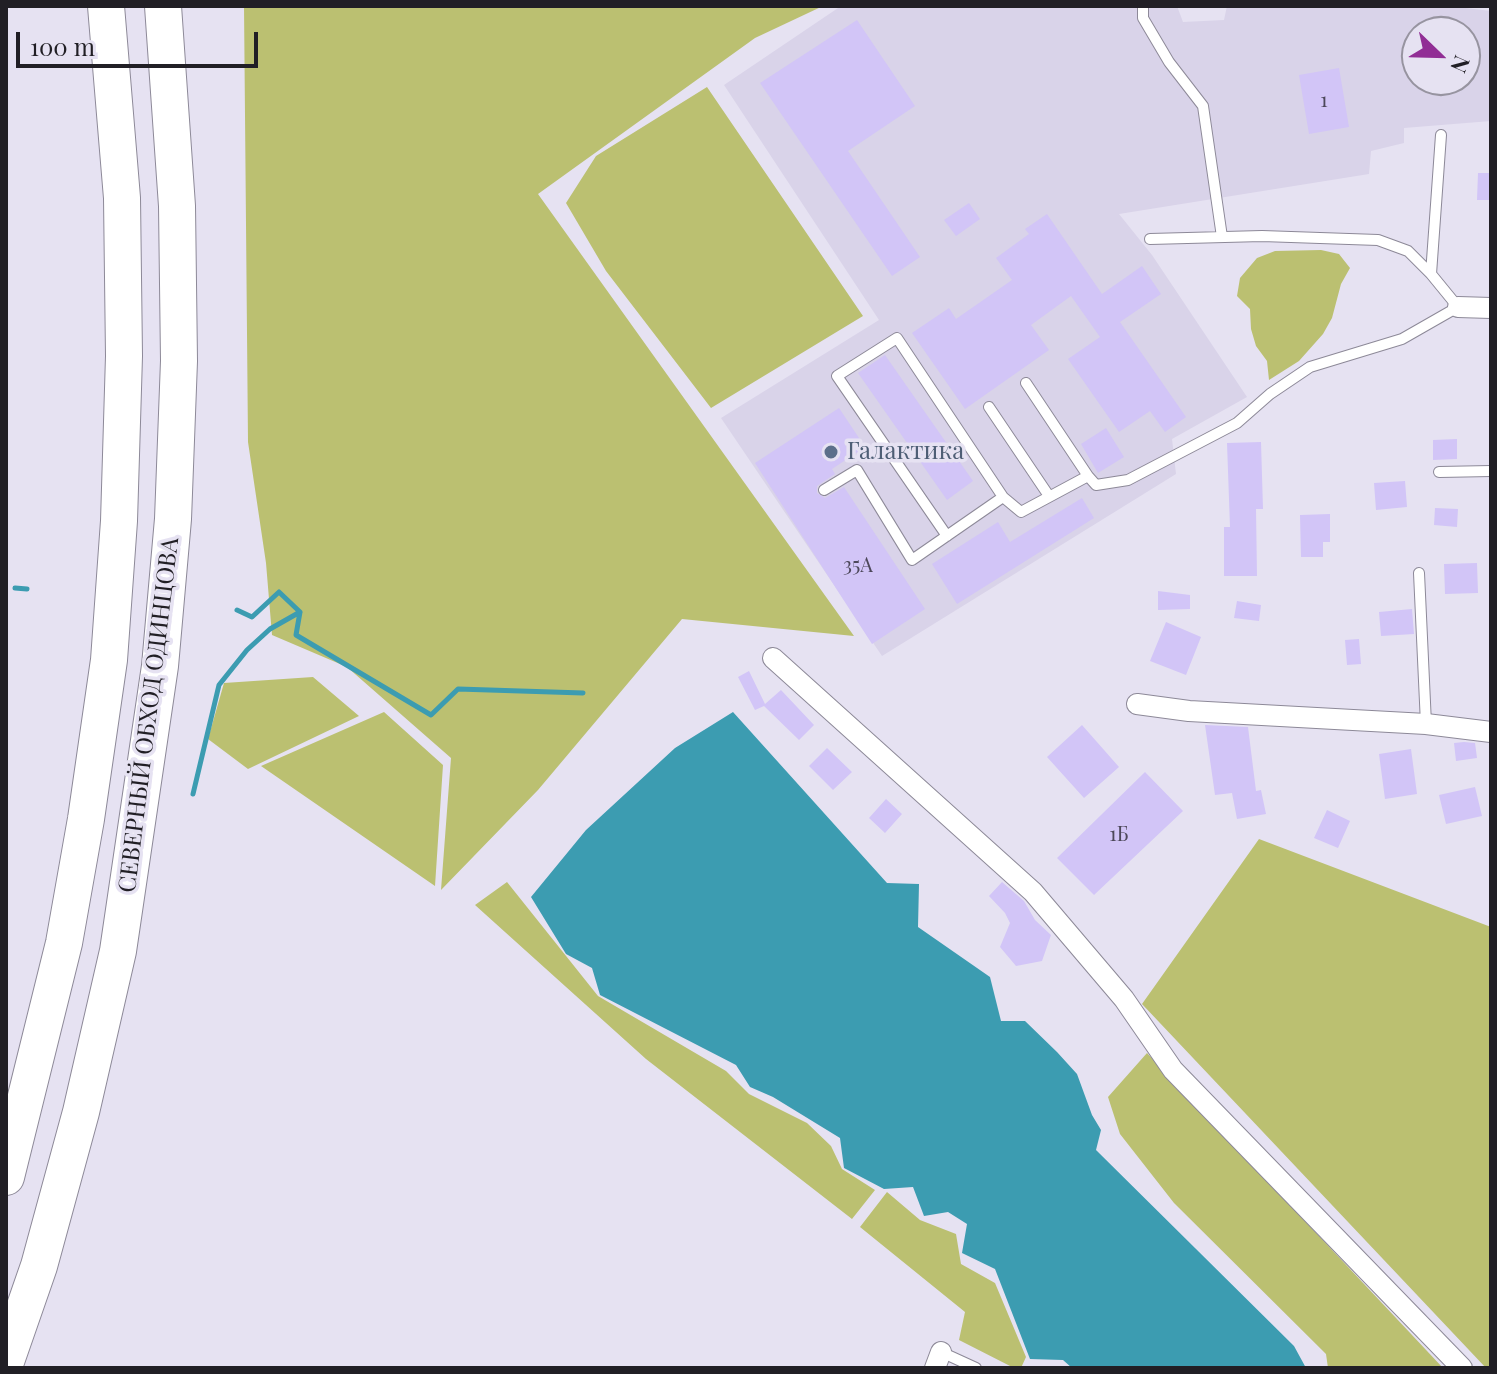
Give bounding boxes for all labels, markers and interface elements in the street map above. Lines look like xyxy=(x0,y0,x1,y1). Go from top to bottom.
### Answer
scale bar xyxy=(20,16,262,66)
north arrow xyxy=(1401,16,1481,96)
text: 100 m xyxy=(30,30,95,62)
text: N xyxy=(1444,51,1478,78)
house number: 1 xyxy=(1320,89,1328,113)
place label: Галактика xyxy=(847,438,964,466)
marker: Галактика xyxy=(822,443,840,461)
street label: СЕВЕРНЫЙ ОБХОД ОДИНЦОВА xyxy=(113,536,185,894)
house number: 35А xyxy=(843,554,873,578)
house number: 1Б xyxy=(1109,823,1129,847)

